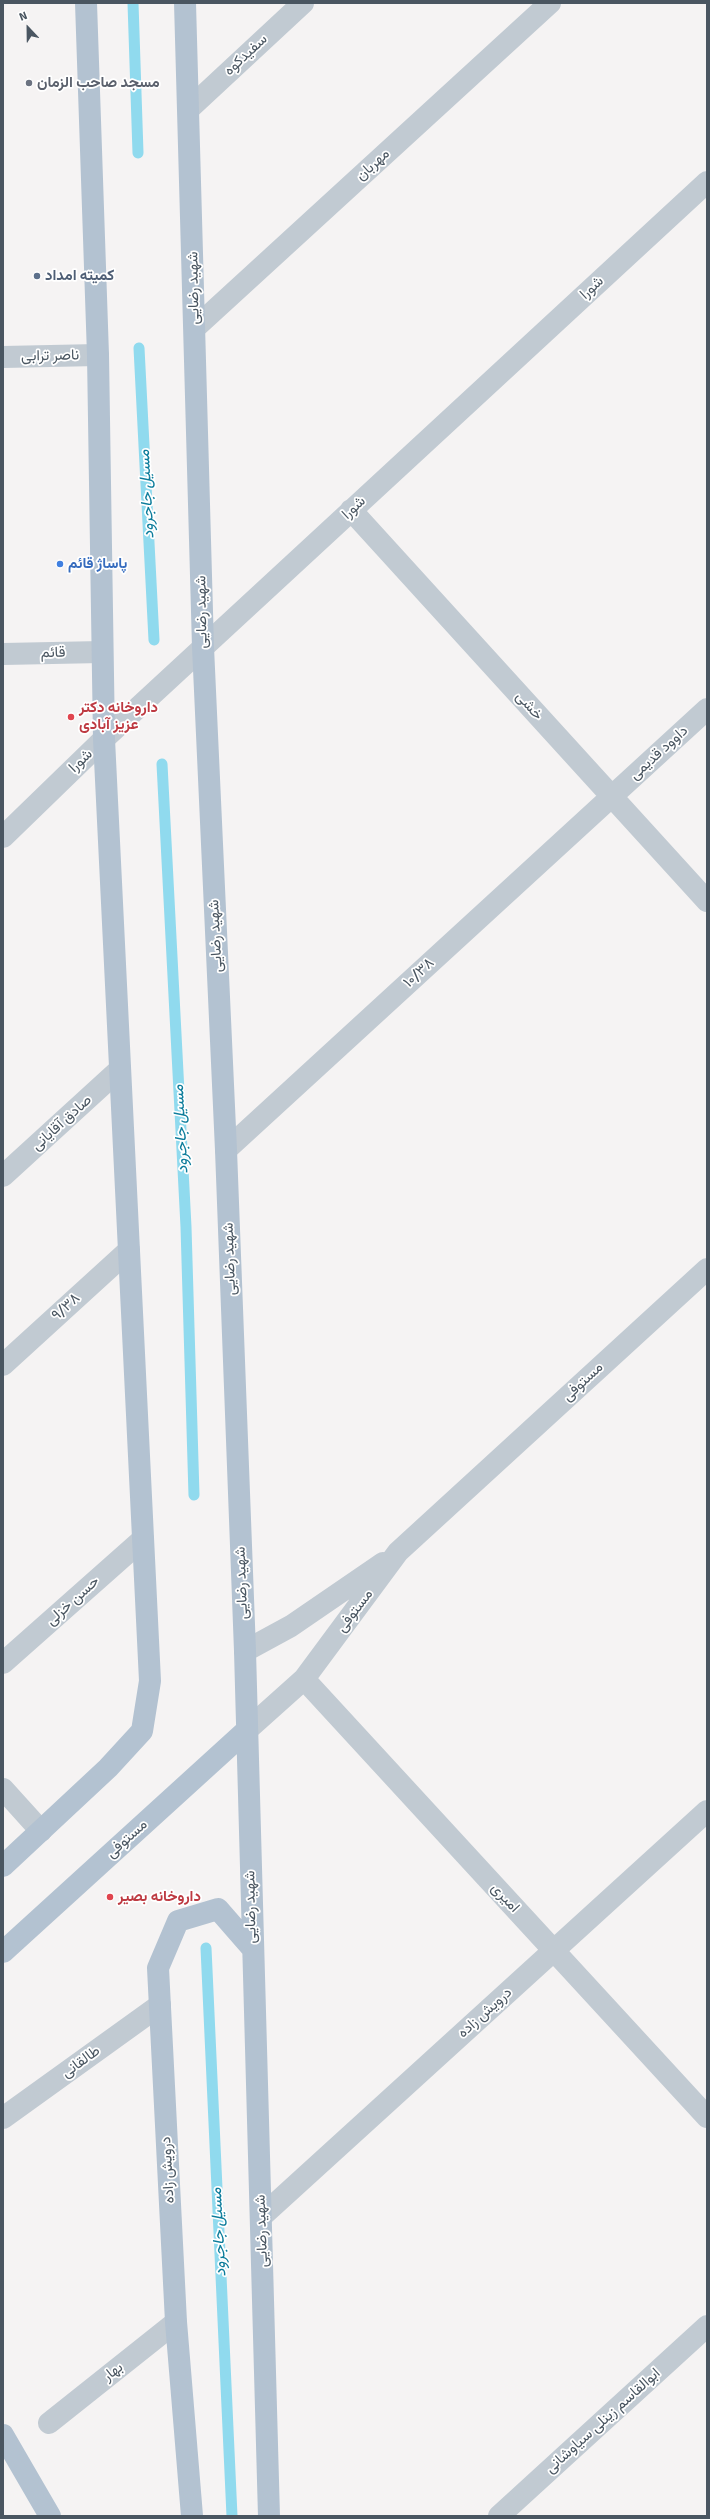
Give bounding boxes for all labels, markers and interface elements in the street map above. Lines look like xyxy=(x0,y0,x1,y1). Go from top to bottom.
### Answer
north arrow xyxy=(8,8,48,48)
text: N xyxy=(17,9,29,24)
street label: سفیدکوه xyxy=(221,30,271,80)
place label: مسجد صاحب الزمان xyxy=(37,74,160,92)
marker: مسجد صاحب الزمان xyxy=(24,78,34,88)
street label: مهربان xyxy=(352,145,394,185)
street label: شهید رضایی xyxy=(184,251,204,325)
place label: کمیته امداد xyxy=(45,267,114,285)
marker: کمیته امداد xyxy=(32,271,42,281)
street label: شورا xyxy=(576,273,608,303)
street label: ناصر ترابی xyxy=(21,346,79,366)
water label: مسیل جاجرود xyxy=(135,449,159,539)
street label: شورا xyxy=(338,493,370,523)
place label: پاساژ قائم xyxy=(68,555,127,573)
marker: پاساژ قائم xyxy=(55,559,65,569)
street label: شهید رضایی xyxy=(192,575,212,649)
street label: قائم xyxy=(40,644,66,662)
street label: خشی xyxy=(511,688,547,724)
place label: داروخانه دکتر عزیز آبادی xyxy=(79,699,158,734)
marker: داروخانه دکتر عزیز آبادی xyxy=(66,712,76,722)
street label: داوود قدیمی xyxy=(626,722,692,784)
street label: شورا xyxy=(65,745,97,777)
street label: شهید رضایی xyxy=(205,899,227,973)
street label: ۱۰/۳۸ xyxy=(400,954,438,992)
water label: مسیل جاجرود xyxy=(169,1084,193,1174)
street label: صادق آقایانی xyxy=(28,1091,96,1155)
street label: شهید رضایی xyxy=(220,1222,240,1296)
street label: ۹/۳۸ xyxy=(48,1290,84,1324)
street label: مستوفی xyxy=(559,1359,607,1405)
street label: شهید رضایی xyxy=(232,1546,252,1620)
street label: حسن خزلی xyxy=(43,1572,103,1630)
street label: مستوفی xyxy=(333,1586,377,1636)
street label: مستوفی xyxy=(103,1816,151,1862)
street label: شهید رضایی xyxy=(241,1870,261,1944)
street label: امیری xyxy=(487,1879,523,1917)
place label: داروخانه بصیر xyxy=(118,1888,201,1906)
marker: داروخانه بصیر xyxy=(105,1892,115,1902)
street label: درویش زاده xyxy=(454,1984,516,2042)
street label: طالقانی xyxy=(58,2042,104,2082)
street label: درویش زاده xyxy=(157,2136,179,2204)
water label: مسیل جاجرود xyxy=(207,2187,231,2277)
street label: شهید رضایی xyxy=(252,2194,272,2268)
street label: بهار xyxy=(99,2358,127,2386)
street label: ابوالقاسم زینلی سیاوشانی xyxy=(542,2365,664,2477)

